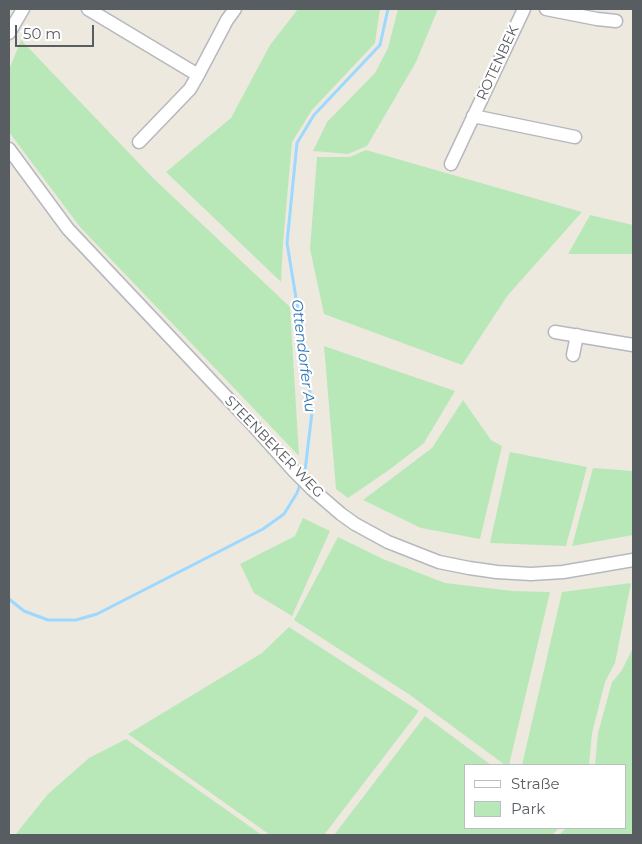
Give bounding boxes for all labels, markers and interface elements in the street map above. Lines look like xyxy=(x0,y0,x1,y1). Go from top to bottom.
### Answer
scale bar xyxy=(18,15,96,47)
street label: ROTENBEK xyxy=(473,23,523,103)
text: 50 m xyxy=(23,24,61,43)
water label: Ottendorfer Au xyxy=(287,298,319,414)
street label: STEENBEKER WEG xyxy=(221,393,327,501)
legend xyxy=(464,764,627,829)
text: Straße xyxy=(511,774,560,793)
text: Park xyxy=(511,799,545,818)

